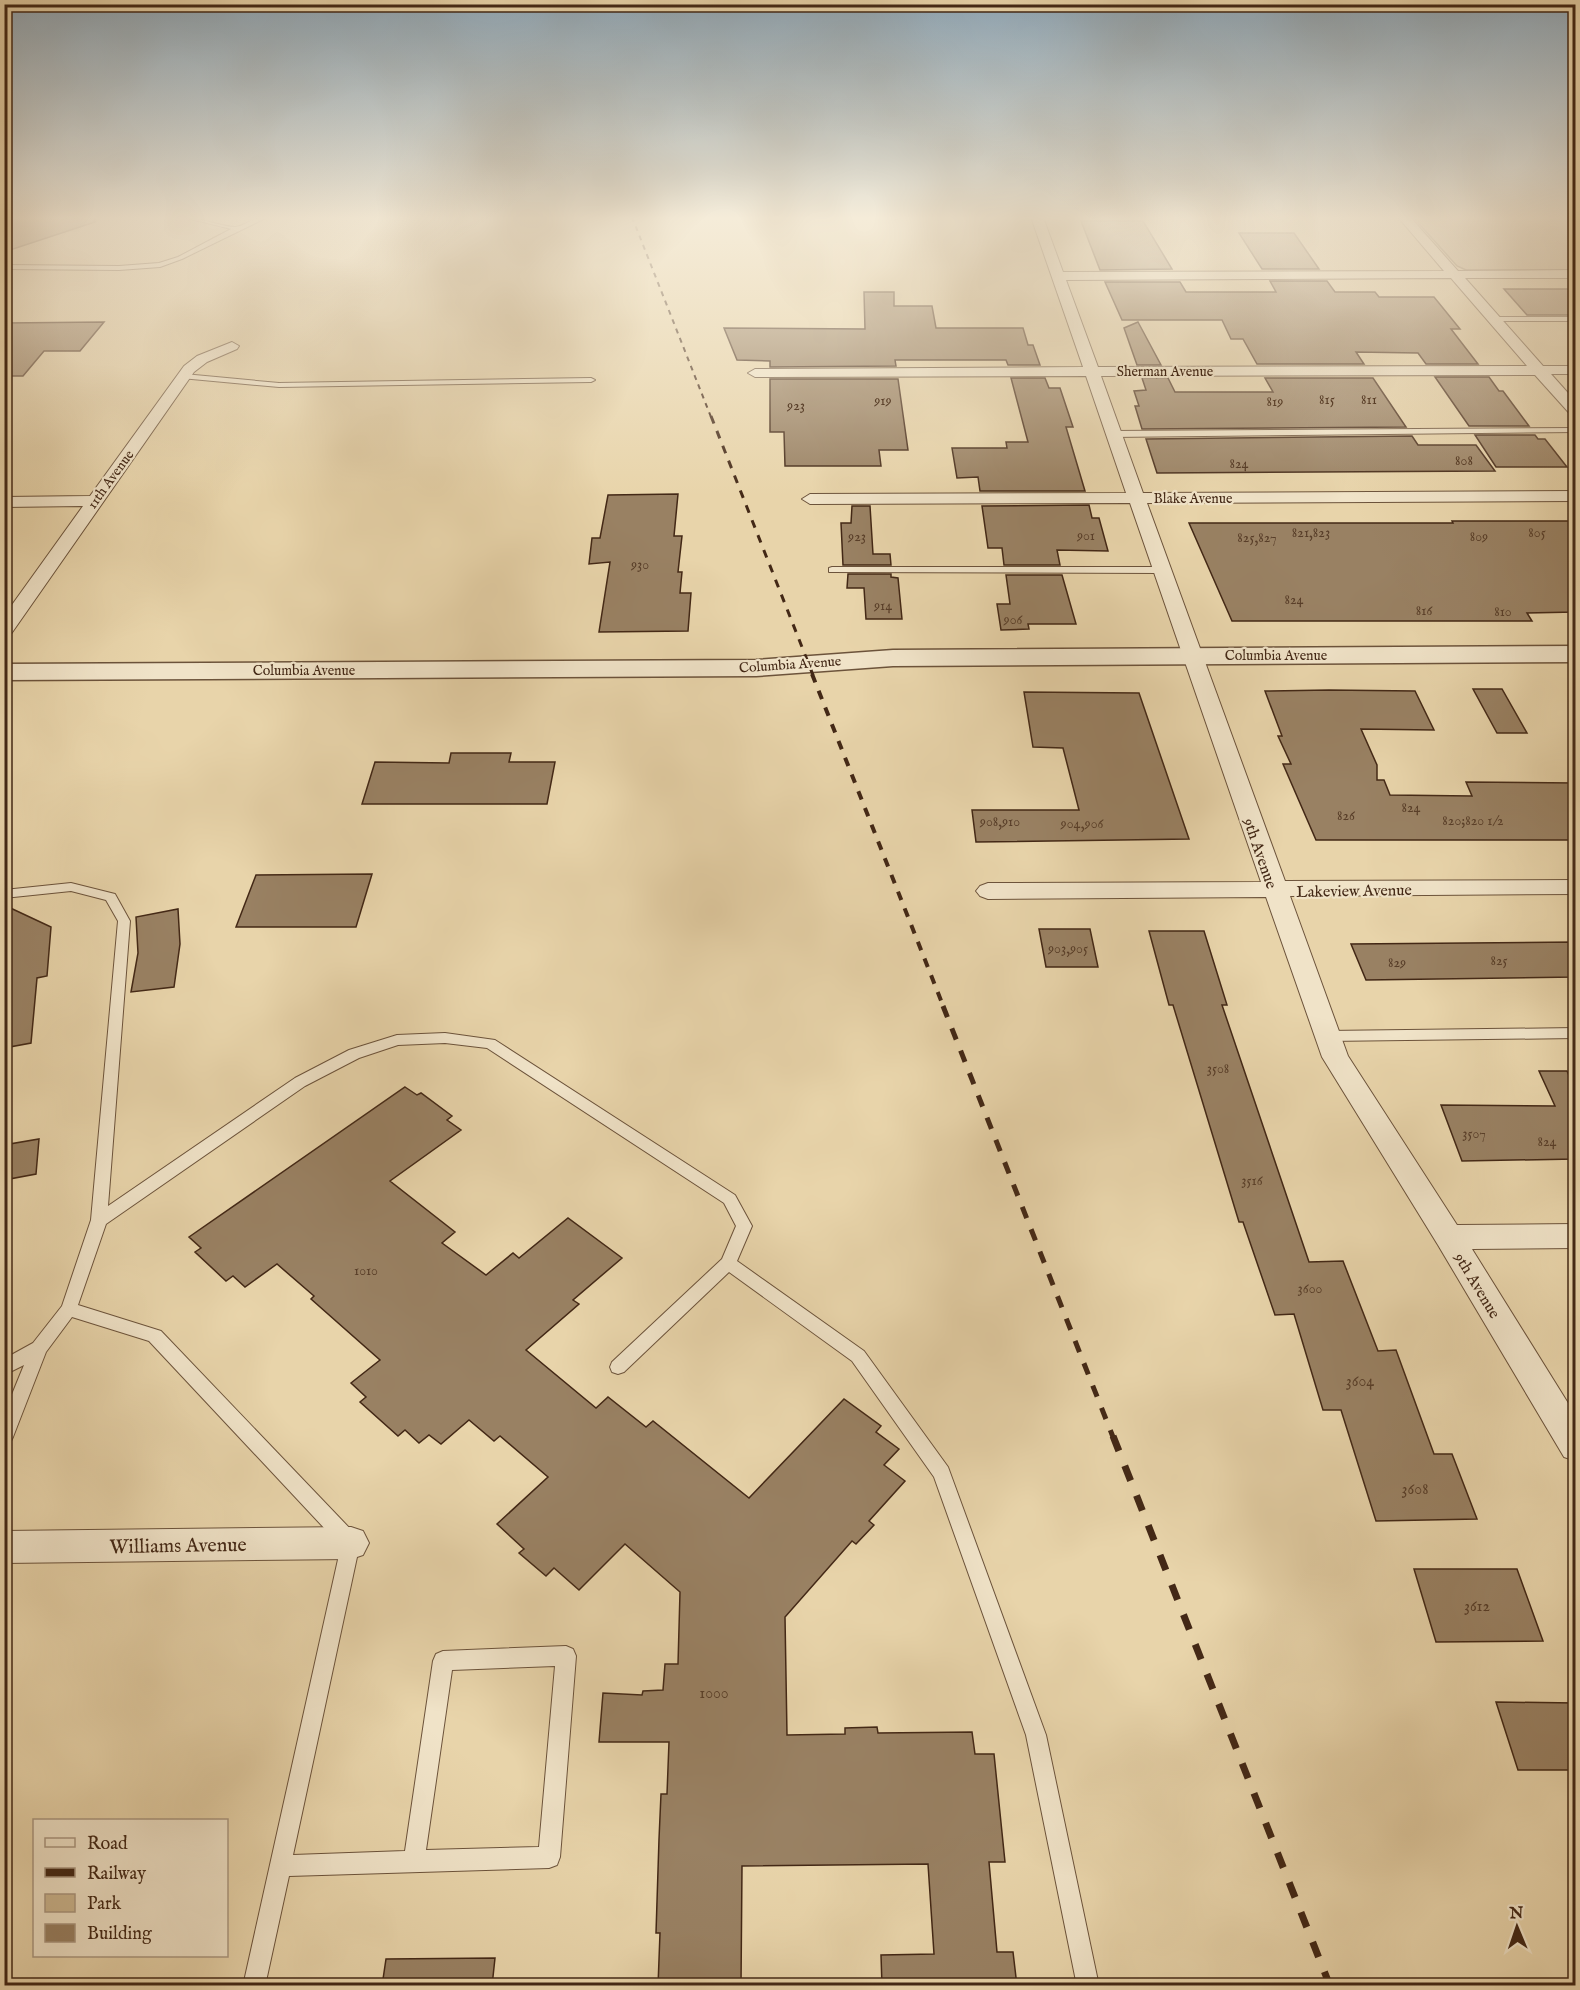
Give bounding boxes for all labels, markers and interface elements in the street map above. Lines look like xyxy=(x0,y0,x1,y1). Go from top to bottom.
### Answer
street label: Sherman Avenue xyxy=(1117,363,1214,381)
house number: 815 xyxy=(1319,391,1335,409)
house number: 811 xyxy=(1361,391,1377,409)
house number: 919 xyxy=(873,392,892,410)
house number: 819 xyxy=(1267,393,1283,411)
house number: 923 xyxy=(786,397,805,415)
street label: 11th Avenue xyxy=(83,446,139,513)
house number: 808 xyxy=(1455,452,1473,470)
house number: 824 xyxy=(1230,455,1249,473)
street label: Blake Avenue xyxy=(1154,490,1233,508)
house number: 821,823 xyxy=(1292,524,1330,542)
house number: 805 xyxy=(1528,524,1546,542)
house number: 901 xyxy=(1076,527,1095,545)
house number: 923 xyxy=(847,528,866,546)
house number: 809 xyxy=(1470,528,1488,546)
house number: 825,827 xyxy=(1237,529,1277,547)
house number: 930 xyxy=(630,556,649,574)
house number: 824 xyxy=(1285,591,1304,609)
house number: 914 xyxy=(873,597,892,615)
house number: 816 xyxy=(1416,602,1433,620)
house number: 810 xyxy=(1494,603,1512,621)
house number: 906 xyxy=(1003,611,1024,629)
street label: Columbia Avenue xyxy=(1225,647,1328,665)
street label: Columbia Avenue xyxy=(738,652,842,678)
street label: Columbia Avenue xyxy=(253,662,356,680)
house number: 824 xyxy=(1402,799,1421,817)
house number: 826 xyxy=(1337,807,1356,825)
house number: 820;820 1/2 xyxy=(1442,812,1504,830)
house number: 908,910 xyxy=(979,813,1020,831)
house number: 904,906 xyxy=(1060,815,1105,833)
street label: 9th Avenue xyxy=(1237,815,1281,892)
street label: Lakeview Avenue xyxy=(1296,881,1412,903)
house number: 903,905 xyxy=(1047,940,1088,958)
house number: 825 xyxy=(1490,952,1508,970)
house number: 829 xyxy=(1388,954,1406,972)
house number: 3508 xyxy=(1207,1060,1229,1078)
house number: 3507 xyxy=(1462,1125,1486,1143)
house number: 824 xyxy=(1538,1133,1557,1151)
house number: 3516 xyxy=(1241,1172,1264,1190)
street label: 9th Avenue xyxy=(1448,1249,1504,1323)
house number: 1010 xyxy=(354,1262,378,1280)
house number: 3600 xyxy=(1298,1280,1323,1298)
house number: 3604 xyxy=(1346,1372,1374,1392)
house number: 3608 xyxy=(1402,1480,1428,1500)
street label: Williams Avenue xyxy=(109,1533,247,1560)
house number: 3612 xyxy=(1464,1597,1490,1617)
house number: 1000 xyxy=(699,1684,729,1704)
legend xyxy=(33,1819,228,1957)
text: Road xyxy=(87,1833,128,1856)
text: Railway xyxy=(87,1863,146,1886)
text: Park xyxy=(87,1893,122,1916)
north arrow xyxy=(1487,1897,1547,1957)
text: N xyxy=(1508,1904,1524,1924)
text: Building xyxy=(87,1923,152,1946)

